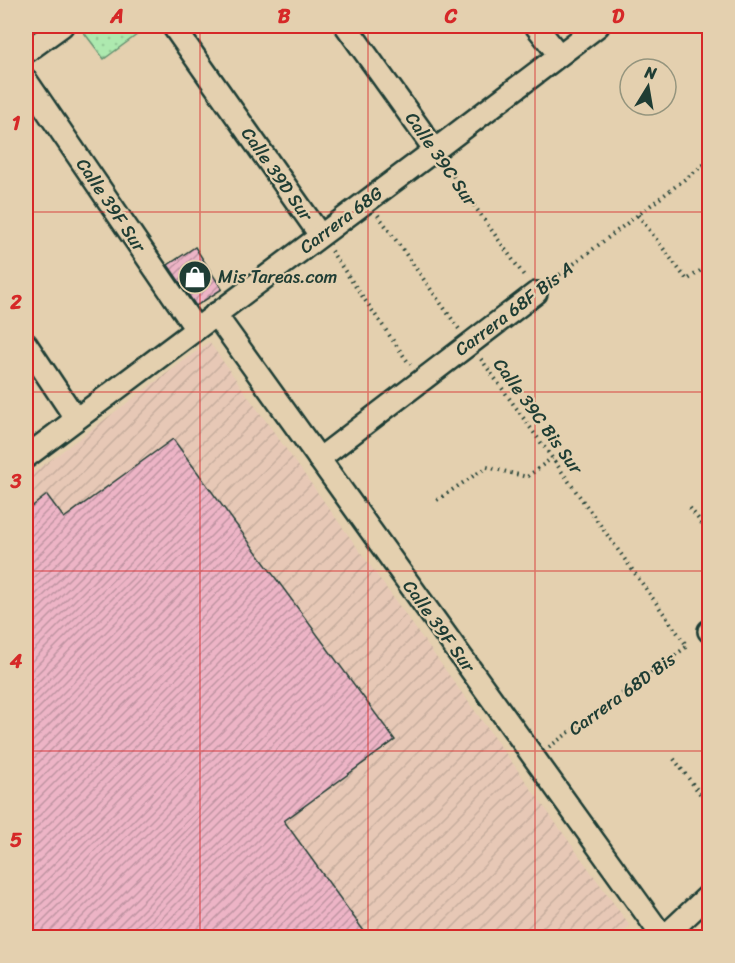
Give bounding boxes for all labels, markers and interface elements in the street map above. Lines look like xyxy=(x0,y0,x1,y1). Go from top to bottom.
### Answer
text: A xyxy=(109,0,124,34)
text: B xyxy=(278,0,291,34)
text: C xyxy=(444,0,458,34)
text: D xyxy=(612,0,625,34)
north arrow xyxy=(618,57,678,117)
text: N xyxy=(642,57,660,88)
street label: Calle 39C Sur xyxy=(396,105,486,214)
text: 1 xyxy=(12,106,21,141)
street label: Calle 39D Sur xyxy=(233,120,322,229)
street label: Calle 39F Sur xyxy=(67,151,155,260)
street label: Carrera 68G xyxy=(292,177,390,262)
street label: Carrera 68F Bis A xyxy=(448,253,580,365)
shop icon: Mis Tareas.com xyxy=(177,259,213,295)
place label: Mis Tareas.com xyxy=(218,261,338,293)
text: 2 xyxy=(9,285,22,320)
street label: Calle 39C Bis Sur xyxy=(485,351,592,482)
text: 3 xyxy=(10,464,22,499)
street label: Calle 39F Sur xyxy=(394,573,485,680)
street label: Carrera 68D Bis xyxy=(561,643,683,744)
text: 4 xyxy=(9,644,23,679)
text: 5 xyxy=(10,823,22,858)

